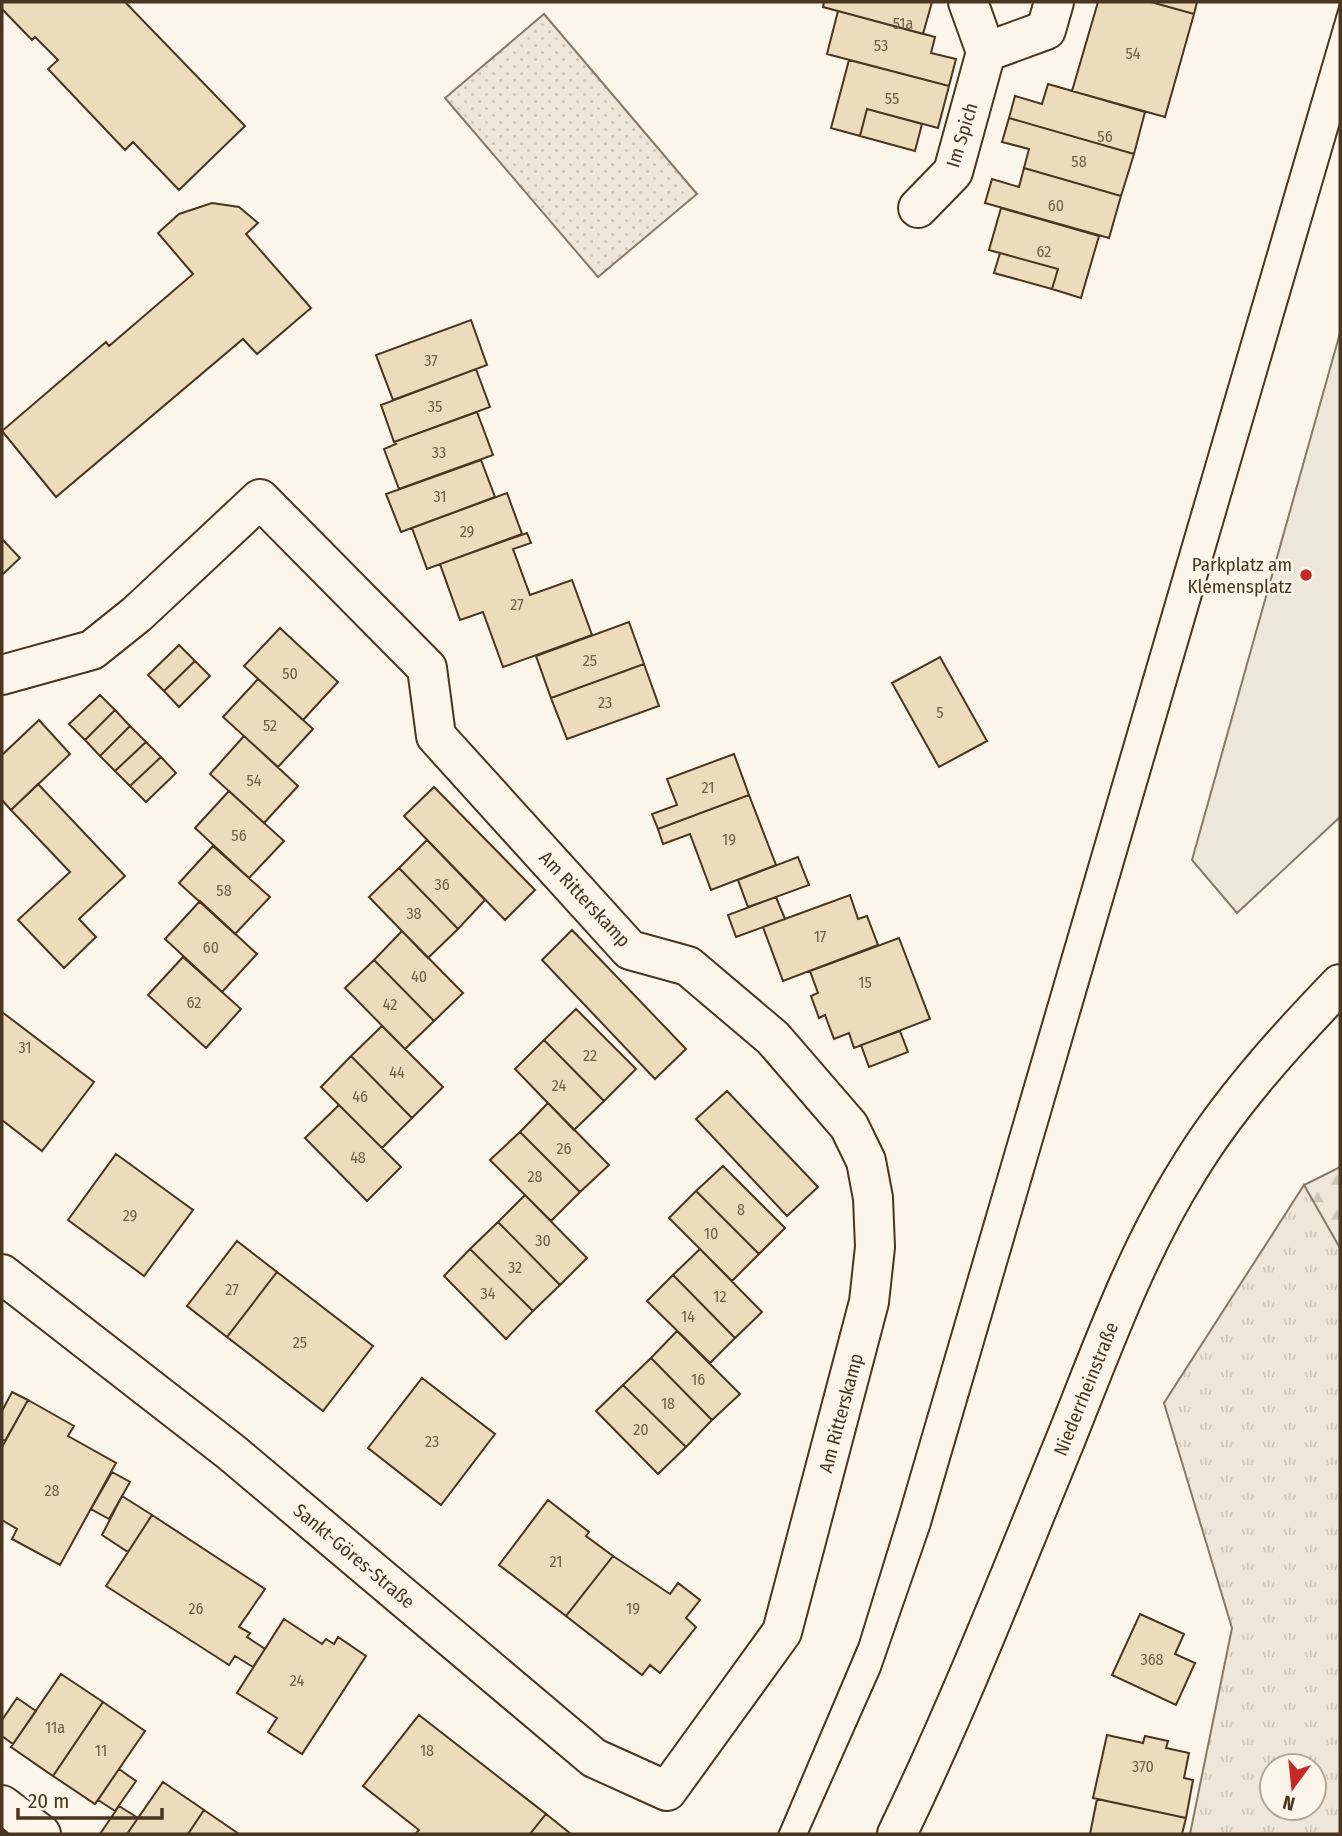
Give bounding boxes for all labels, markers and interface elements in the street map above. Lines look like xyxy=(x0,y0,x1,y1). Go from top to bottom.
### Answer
house number: 51a xyxy=(893,14,913,33)
house number: 53 xyxy=(874,36,888,55)
house number: 54 xyxy=(1125,44,1141,63)
house number: 55 xyxy=(885,89,899,108)
street label: Im Spich xyxy=(941,100,983,170)
house number: 56 xyxy=(1097,127,1113,146)
house number: 58 xyxy=(1071,152,1087,171)
house number: 60 xyxy=(1048,196,1064,215)
house number: 62 xyxy=(1037,242,1051,261)
house number: 37 xyxy=(424,351,438,370)
house number: 35 xyxy=(428,397,442,416)
house number: 33 xyxy=(432,443,446,462)
house number: 31 xyxy=(433,487,447,506)
house number: 29 xyxy=(460,522,475,541)
place label: Parkplatz am Klemensplatz xyxy=(1187,553,1292,598)
marker: Parkplatz am Klemensplatz xyxy=(1298,567,1314,583)
house number: 27 xyxy=(510,595,524,614)
house number: 25 xyxy=(583,651,597,670)
house number: 50 xyxy=(282,664,298,683)
house number: 23 xyxy=(598,693,612,712)
house number: 5 xyxy=(936,703,944,722)
house number: 52 xyxy=(263,716,277,735)
house number: 54 xyxy=(246,771,262,790)
house number: 21 xyxy=(702,778,714,797)
house number: 56 xyxy=(231,826,247,845)
house number: 19 xyxy=(722,830,736,849)
street label: Am Ritterskamp xyxy=(535,846,635,952)
house number: 36 xyxy=(434,875,450,894)
house number: 58 xyxy=(216,881,232,900)
house number: 38 xyxy=(406,904,422,923)
house number: 17 xyxy=(814,927,827,946)
house number: 60 xyxy=(203,938,219,957)
house number: 40 xyxy=(411,967,427,986)
house number: 15 xyxy=(858,973,872,992)
house number: 62 xyxy=(187,993,201,1012)
house number: 42 xyxy=(383,995,397,1014)
house number: 31 xyxy=(18,1038,32,1057)
house number: 22 xyxy=(583,1046,597,1065)
house number: 44 xyxy=(389,1063,405,1082)
house number: 24 xyxy=(552,1076,566,1095)
house number: 46 xyxy=(352,1087,368,1106)
house number: 26 xyxy=(557,1139,572,1158)
house number: 48 xyxy=(350,1148,366,1167)
house number: 28 xyxy=(527,1167,543,1186)
house number: 8 xyxy=(737,1200,745,1219)
house number: 29 xyxy=(123,1206,138,1225)
house number: 10 xyxy=(704,1224,718,1243)
house number: 30 xyxy=(535,1231,551,1250)
house number: 32 xyxy=(508,1258,522,1277)
house number: 27 xyxy=(225,1280,239,1299)
house number: 34 xyxy=(481,1284,496,1303)
house number: 12 xyxy=(713,1287,727,1306)
house number: 14 xyxy=(681,1307,695,1326)
street label: Niederrheinstraße xyxy=(1049,1319,1123,1459)
house number: 25 xyxy=(293,1333,307,1352)
street label: Am Ritterskamp xyxy=(814,1351,868,1475)
house number: 16 xyxy=(691,1370,705,1389)
house number: 18 xyxy=(661,1394,675,1413)
house number: 20 xyxy=(633,1420,649,1439)
house number: 23 xyxy=(425,1432,439,1451)
house number: 28 xyxy=(44,1481,60,1500)
street label: Sankt-Göres-Straße xyxy=(289,1499,419,1613)
house number: 21 xyxy=(550,1552,562,1571)
house number: 26 xyxy=(189,1599,204,1618)
house number: 19 xyxy=(626,1599,640,1618)
house number: 368 xyxy=(1140,1650,1164,1669)
house number: 24 xyxy=(290,1671,304,1690)
house number: 11a xyxy=(45,1718,65,1737)
house number: 11 xyxy=(95,1741,107,1760)
house number: 18 xyxy=(420,1741,434,1760)
north arrow xyxy=(1258,1752,1328,1822)
house number: 370 xyxy=(1132,1757,1154,1776)
scale bar xyxy=(18,1776,161,1820)
text: 20 m xyxy=(28,1788,69,1814)
text: N xyxy=(1280,1790,1297,1816)

